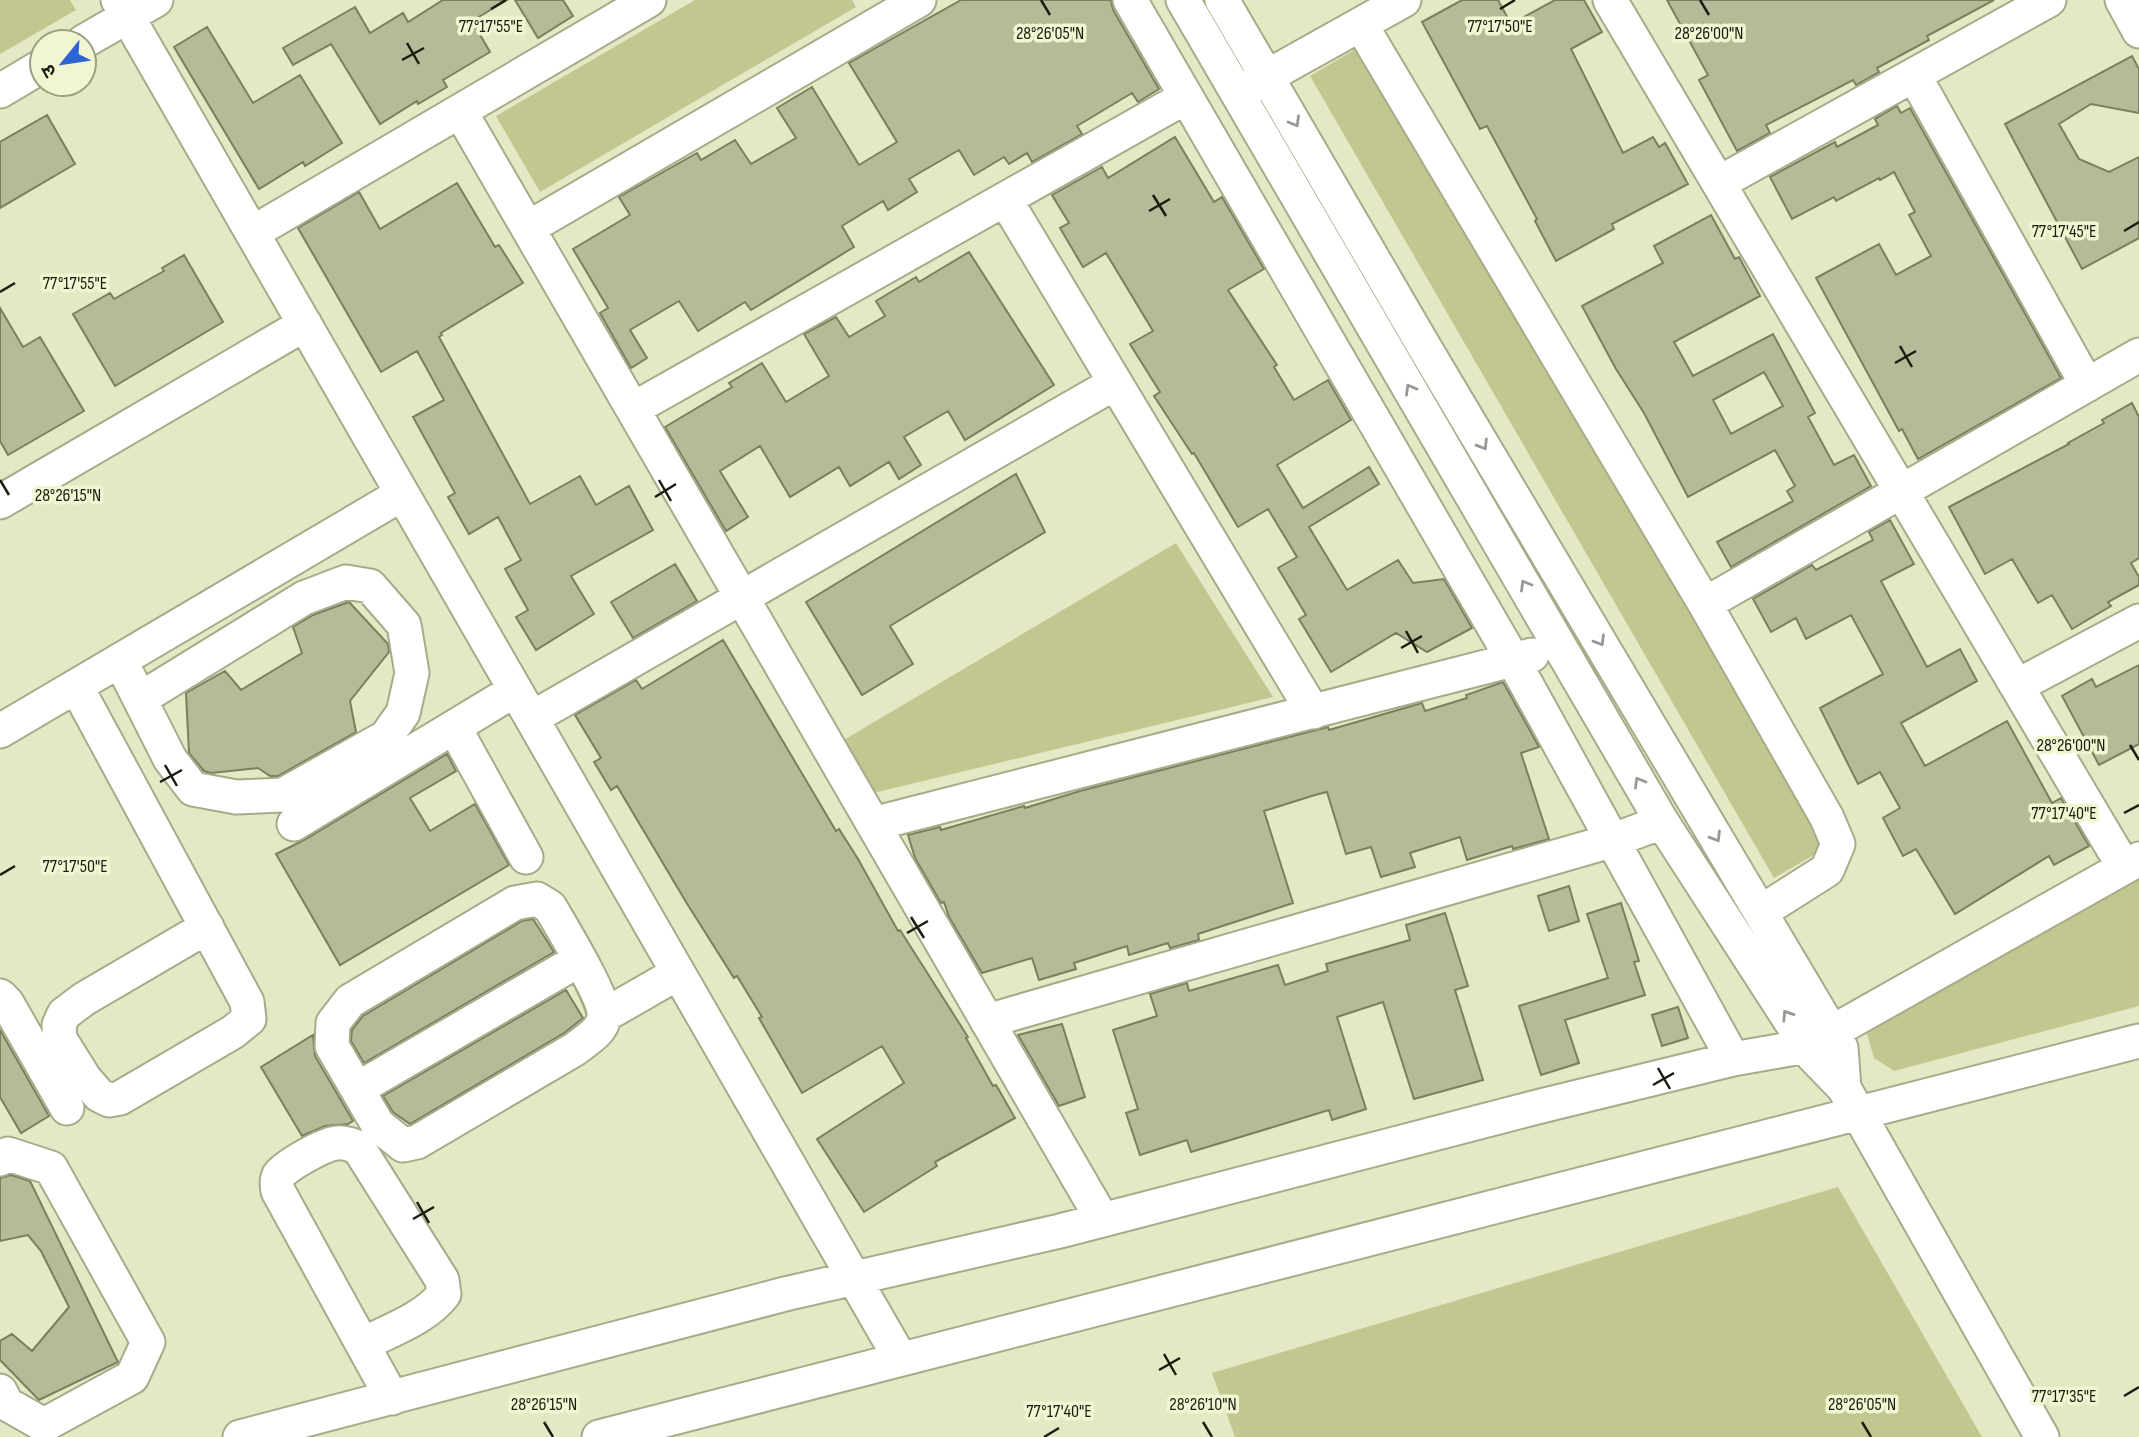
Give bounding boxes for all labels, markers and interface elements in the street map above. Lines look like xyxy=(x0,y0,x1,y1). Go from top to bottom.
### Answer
text: 77°17'55"E xyxy=(459,16,523,37)
text: 77°17'50"E xyxy=(1467,16,1533,37)
text: 28°26'05"N xyxy=(1016,23,1084,44)
text: 28°26'00"N xyxy=(1674,23,1744,44)
north arrow xyxy=(28,28,98,98)
text: उ xyxy=(36,59,62,81)
one-way arrow xyxy=(1286,114,1299,127)
text: 77°17'45"E xyxy=(2032,221,2096,242)
text: 77°17'55"E xyxy=(43,273,107,294)
one-way arrow xyxy=(1405,383,1418,396)
one-way arrow xyxy=(1475,438,1488,451)
text: 28°26'15"N xyxy=(35,485,101,506)
one-way arrow xyxy=(1520,580,1533,593)
one-way arrow xyxy=(1591,633,1604,646)
text: 28°26'00"N xyxy=(2036,735,2106,756)
one-way arrow xyxy=(1634,776,1647,789)
text: 77°17'40"E xyxy=(2031,803,2097,824)
one-way arrow xyxy=(1708,829,1721,842)
text: 77°17'50"E xyxy=(42,856,108,877)
one-way arrow xyxy=(1783,1010,1796,1023)
text: 77°17'35"E xyxy=(2032,1386,2096,1407)
text: 28°26'15"N xyxy=(511,1394,577,1415)
text: 28°26'10"N xyxy=(1169,1394,1237,1415)
text: 28°26'05"N xyxy=(1828,1394,1896,1415)
text: 77°17'40"E xyxy=(1026,1401,1092,1422)

